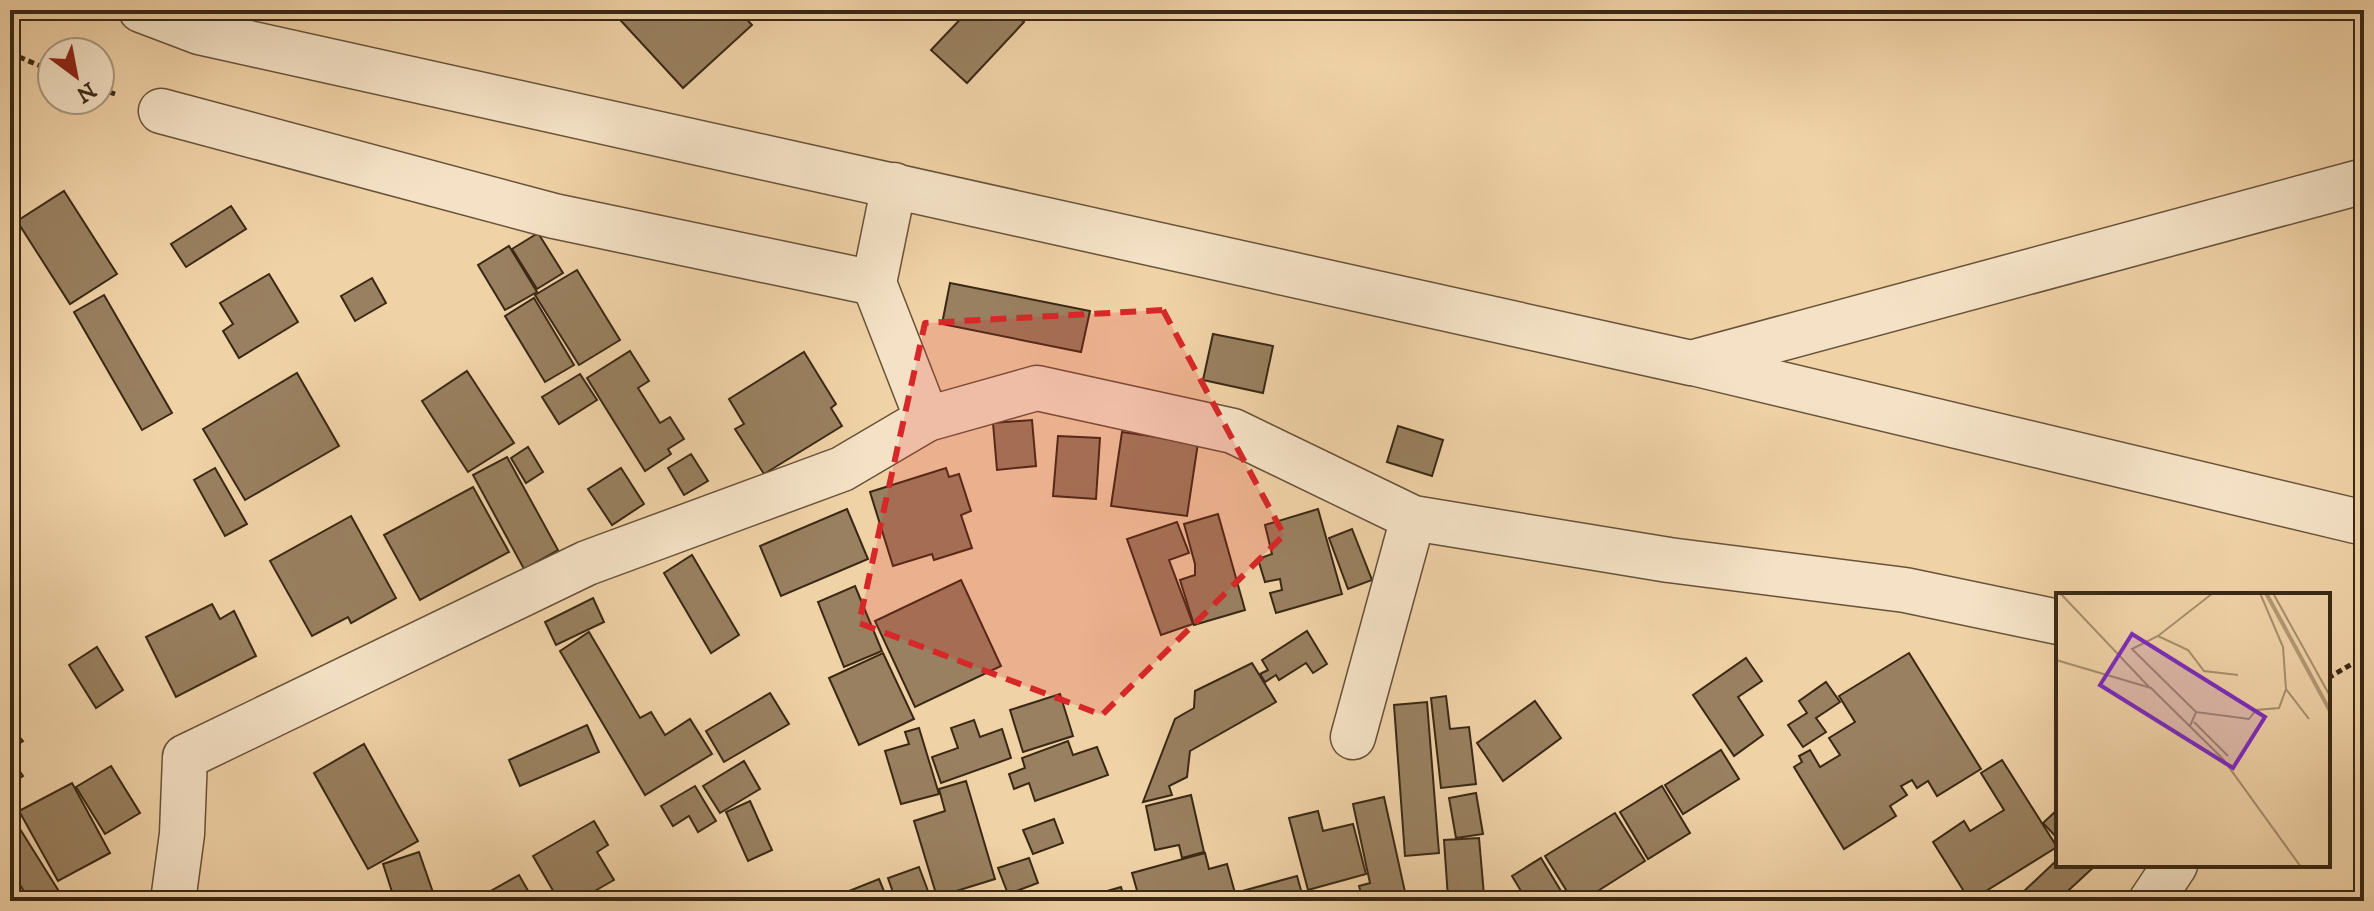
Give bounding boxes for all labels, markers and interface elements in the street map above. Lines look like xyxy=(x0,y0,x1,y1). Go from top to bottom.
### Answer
north arrow xyxy=(36,36,116,116)
text: N xyxy=(71,75,101,108)
inset map xyxy=(2056,593,2330,867)

